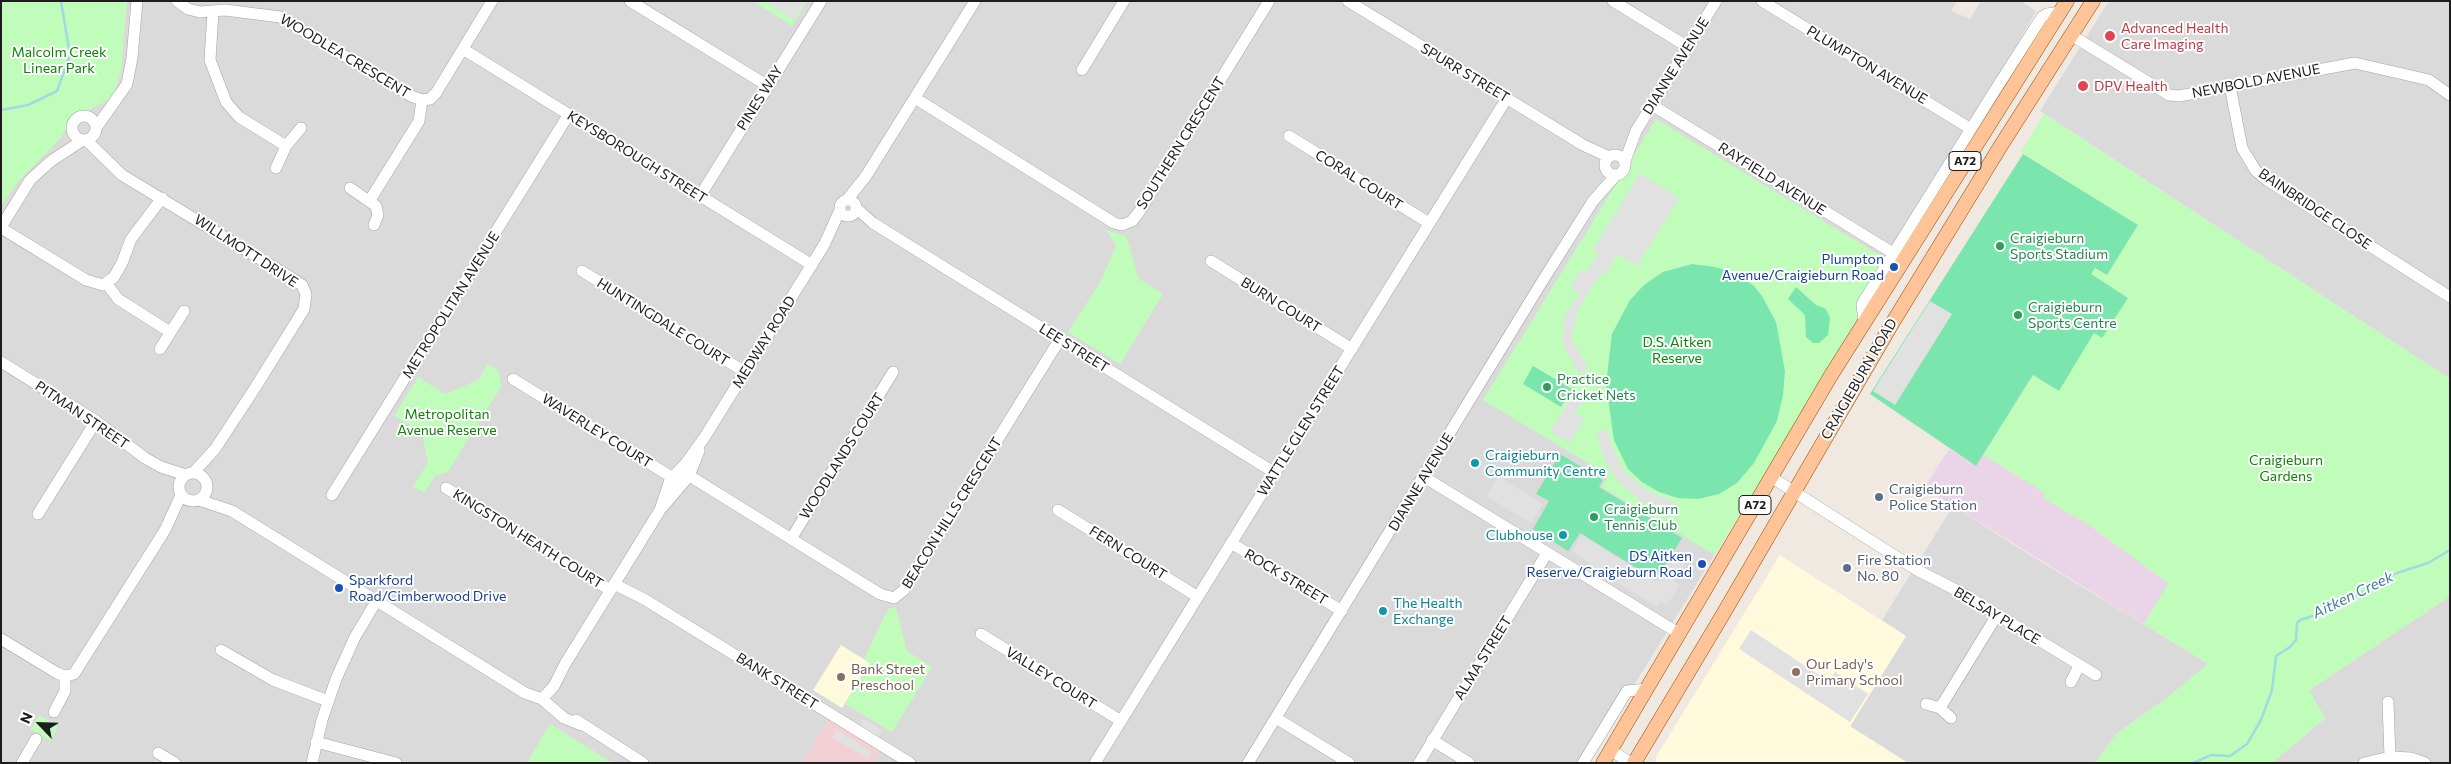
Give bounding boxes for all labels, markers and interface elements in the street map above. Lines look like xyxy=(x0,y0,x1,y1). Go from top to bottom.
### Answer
street label: WOODLEA CRESCENT xyxy=(277,10,413,102)
street label: DIANNE AVENUE xyxy=(1639,14,1713,118)
place label: Advanced Health Care Imaging xyxy=(2121,20,2228,52)
street label: PLUMPTON AVENUE xyxy=(1804,22,1930,108)
marker: Advanced Health Care Imaging xyxy=(2103,29,2117,43)
street label: SPURR STREET xyxy=(1418,40,1512,106)
park label: Malcolm Creek Linear Park xyxy=(11,44,107,76)
street label: NEWBOLD AVENUE xyxy=(2190,60,2322,102)
street label: PINES WAY xyxy=(733,62,787,134)
street label: SOUTHERN CRESCENT xyxy=(1133,74,1229,212)
place label: DPV Health xyxy=(2094,78,2168,94)
marker: DPV Health xyxy=(2076,79,2090,93)
street label: KEYSBOROUGH STREET xyxy=(564,107,710,207)
street label: RAYFIELD AVENUE xyxy=(1715,139,1829,219)
street label: CORAL COURT xyxy=(1312,146,1406,214)
road number: A72 xyxy=(1949,152,1981,170)
street label: BAINBRIDGE CLOSE xyxy=(2255,165,2375,253)
street label: WILLMOTT DRIVE xyxy=(191,211,301,291)
street label: METROPOLITAN AVENUE xyxy=(399,229,503,381)
place label: Craigieburn Sports Stadium xyxy=(2010,230,2108,262)
marker: Craigieburn Sports Stadium xyxy=(1994,240,2006,252)
place label: Plumpton Avenue/Craigieburn Road xyxy=(1722,251,1884,284)
marker: Plumpton Avenue/Craigieburn Road xyxy=(1888,261,1900,273)
street label: HUNTINGDALE COURT xyxy=(594,274,732,370)
street label: BURN COURT xyxy=(1238,274,1324,336)
street label: MEDWAY ROAD xyxy=(729,293,799,391)
place label: Craigieburn Sports Centre xyxy=(2028,299,2117,332)
marker: Craigieburn Sports Centre xyxy=(2012,309,2024,321)
street label: CRAIGIEBURN ROAD xyxy=(1817,315,1901,443)
street label: LEE STREET xyxy=(1036,320,1112,376)
park label: D.S. Aitken Reserve xyxy=(1642,334,1712,367)
street label: WATTLE GLEN STREET xyxy=(1254,363,1348,499)
place label: Practice Cricket Nets xyxy=(1557,371,1636,404)
street label: PITMAN STREET xyxy=(32,377,132,453)
marker: Practice Cricket Nets xyxy=(1541,381,1553,393)
street label: WAVERLEY COURT xyxy=(539,390,655,472)
street label: WOODLANDS COURT xyxy=(796,390,888,522)
park label: Metropolitan Avenue Reserve xyxy=(397,406,497,438)
street label: DIANNE AVENUE xyxy=(1385,430,1457,534)
street label: BEACON HILLS CRESCENT xyxy=(898,434,1006,592)
place label: Craigieburn Community Centre xyxy=(1485,447,1606,480)
park label: Craigieburn Gardens xyxy=(2249,452,2323,484)
marker: Craigieburn Community Centre xyxy=(1469,457,1481,469)
place label: Craigieburn Police Station xyxy=(1889,481,1977,514)
street label: KINGSTON HEATH COURT xyxy=(450,486,606,592)
marker: Craigieburn Police Station xyxy=(1873,491,1885,503)
road number: A72 xyxy=(1739,496,1771,514)
place label: Craigieburn Tennis Club xyxy=(1604,501,1678,534)
marker: Craigieburn Tennis Club xyxy=(1588,511,1600,523)
street label: FERN COURT xyxy=(1086,522,1170,584)
place label: Clubhouse xyxy=(1486,527,1553,543)
marker: Clubhouse xyxy=(1557,529,1569,541)
street label: ROCK STREET xyxy=(1241,546,1331,608)
place label: DS Aitken Reserve/Craigieburn Road xyxy=(1527,548,1692,580)
place label: Fire Station No. 80 xyxy=(1857,552,1931,584)
marker: DS Aitken Reserve/Craigieburn Road xyxy=(1696,558,1708,570)
marker: Fire Station No. 80 xyxy=(1841,562,1853,574)
water label: Aitken Creek xyxy=(2310,568,2396,622)
place label: Sparkford Road/Cimberwood Drive xyxy=(349,572,506,604)
marker: Sparkford Road/Cimberwood Drive xyxy=(333,582,345,594)
street label: BELSAY PLACE xyxy=(1951,584,2043,648)
place label: The Health Exchange xyxy=(1393,595,1463,628)
marker: The Health Exchange xyxy=(1377,605,1389,617)
street label: ALMA STREET xyxy=(1451,613,1515,703)
street label: VALLEY COURT xyxy=(1003,643,1099,713)
street label: BANK STREET xyxy=(733,649,821,713)
place label: Our Lady's Primary School xyxy=(1806,656,1902,689)
place label: Bank Street Preschool xyxy=(851,661,925,694)
marker: Our Lady's Primary School xyxy=(1790,666,1802,678)
marker: Bank Street Preschool xyxy=(835,671,847,683)
north arrow xyxy=(15,699,65,749)
text: N xyxy=(16,709,36,726)

